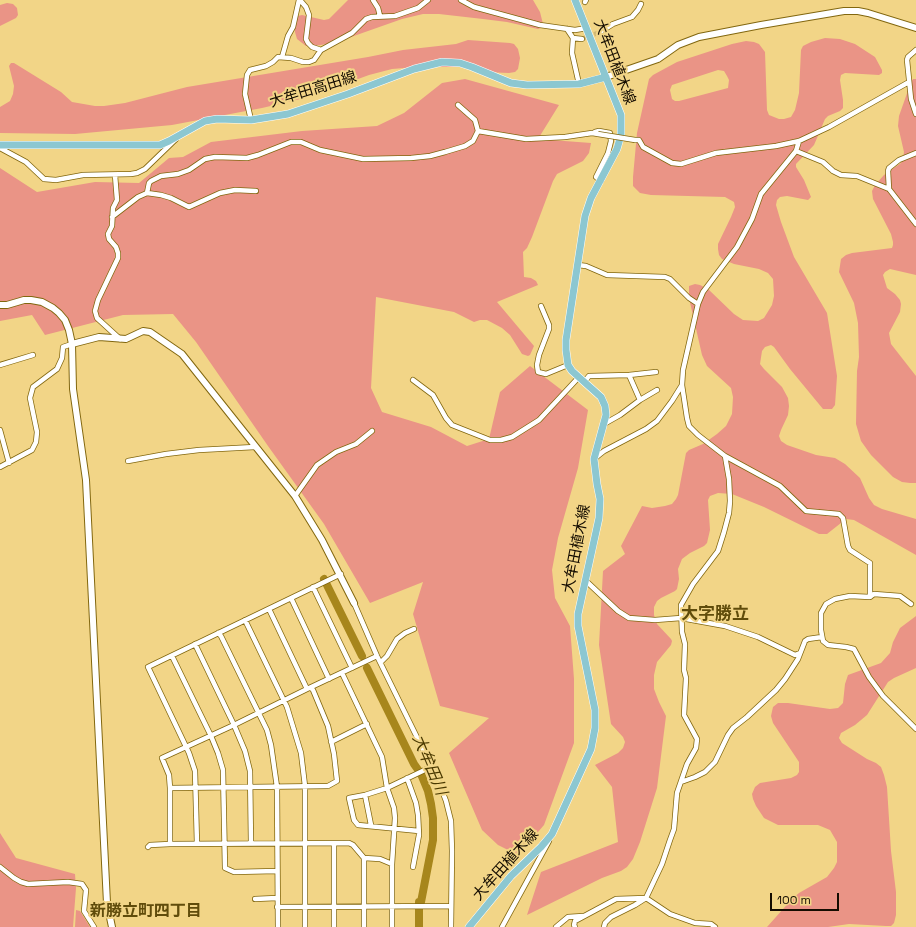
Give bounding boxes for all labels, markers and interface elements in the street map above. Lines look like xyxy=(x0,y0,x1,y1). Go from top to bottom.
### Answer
street label: 大牟田植木線 xyxy=(589,17,639,107)
street label: 大牟田高田線 xyxy=(267,68,359,112)
street label: 大牟田植木線 xyxy=(560,503,594,595)
district label: 大字勝立 xyxy=(681,604,749,624)
water label: 大牟田川 xyxy=(408,732,450,798)
street label: 大牟田植木線 xyxy=(469,826,543,904)
scale bar xyxy=(772,885,841,911)
text: 100 m xyxy=(777,892,811,908)
district label: 新勝立町四丁目 xyxy=(90,902,202,922)

